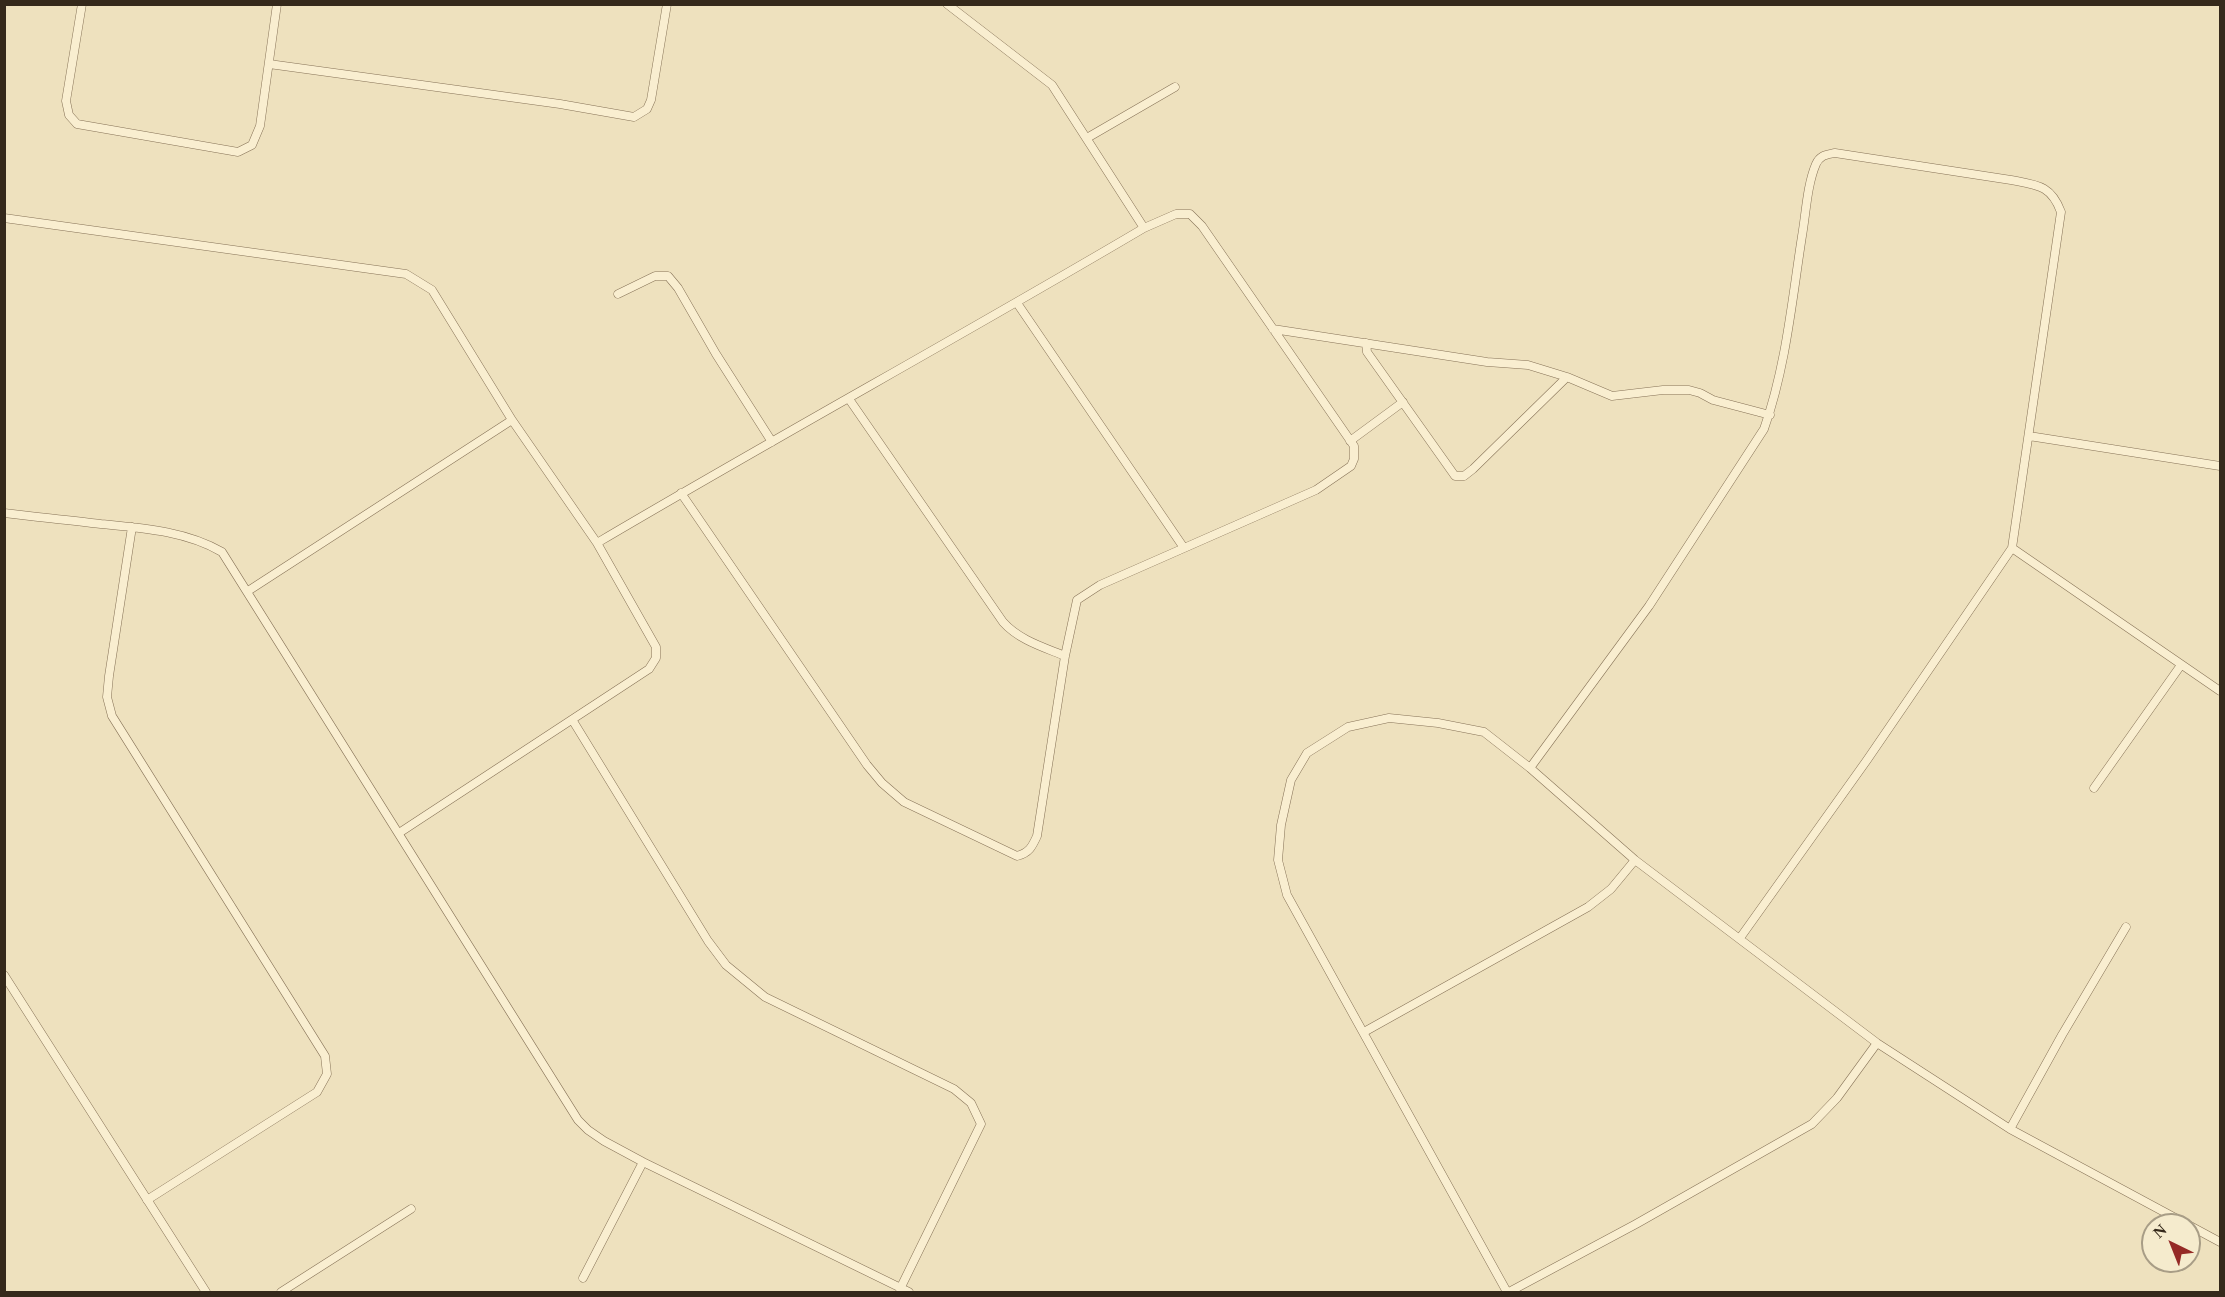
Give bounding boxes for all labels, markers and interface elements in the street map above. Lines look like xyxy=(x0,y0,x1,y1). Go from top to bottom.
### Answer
north arrow xyxy=(2141,1213,2201,1273)
text: N xyxy=(2150,1221,2170,1241)

